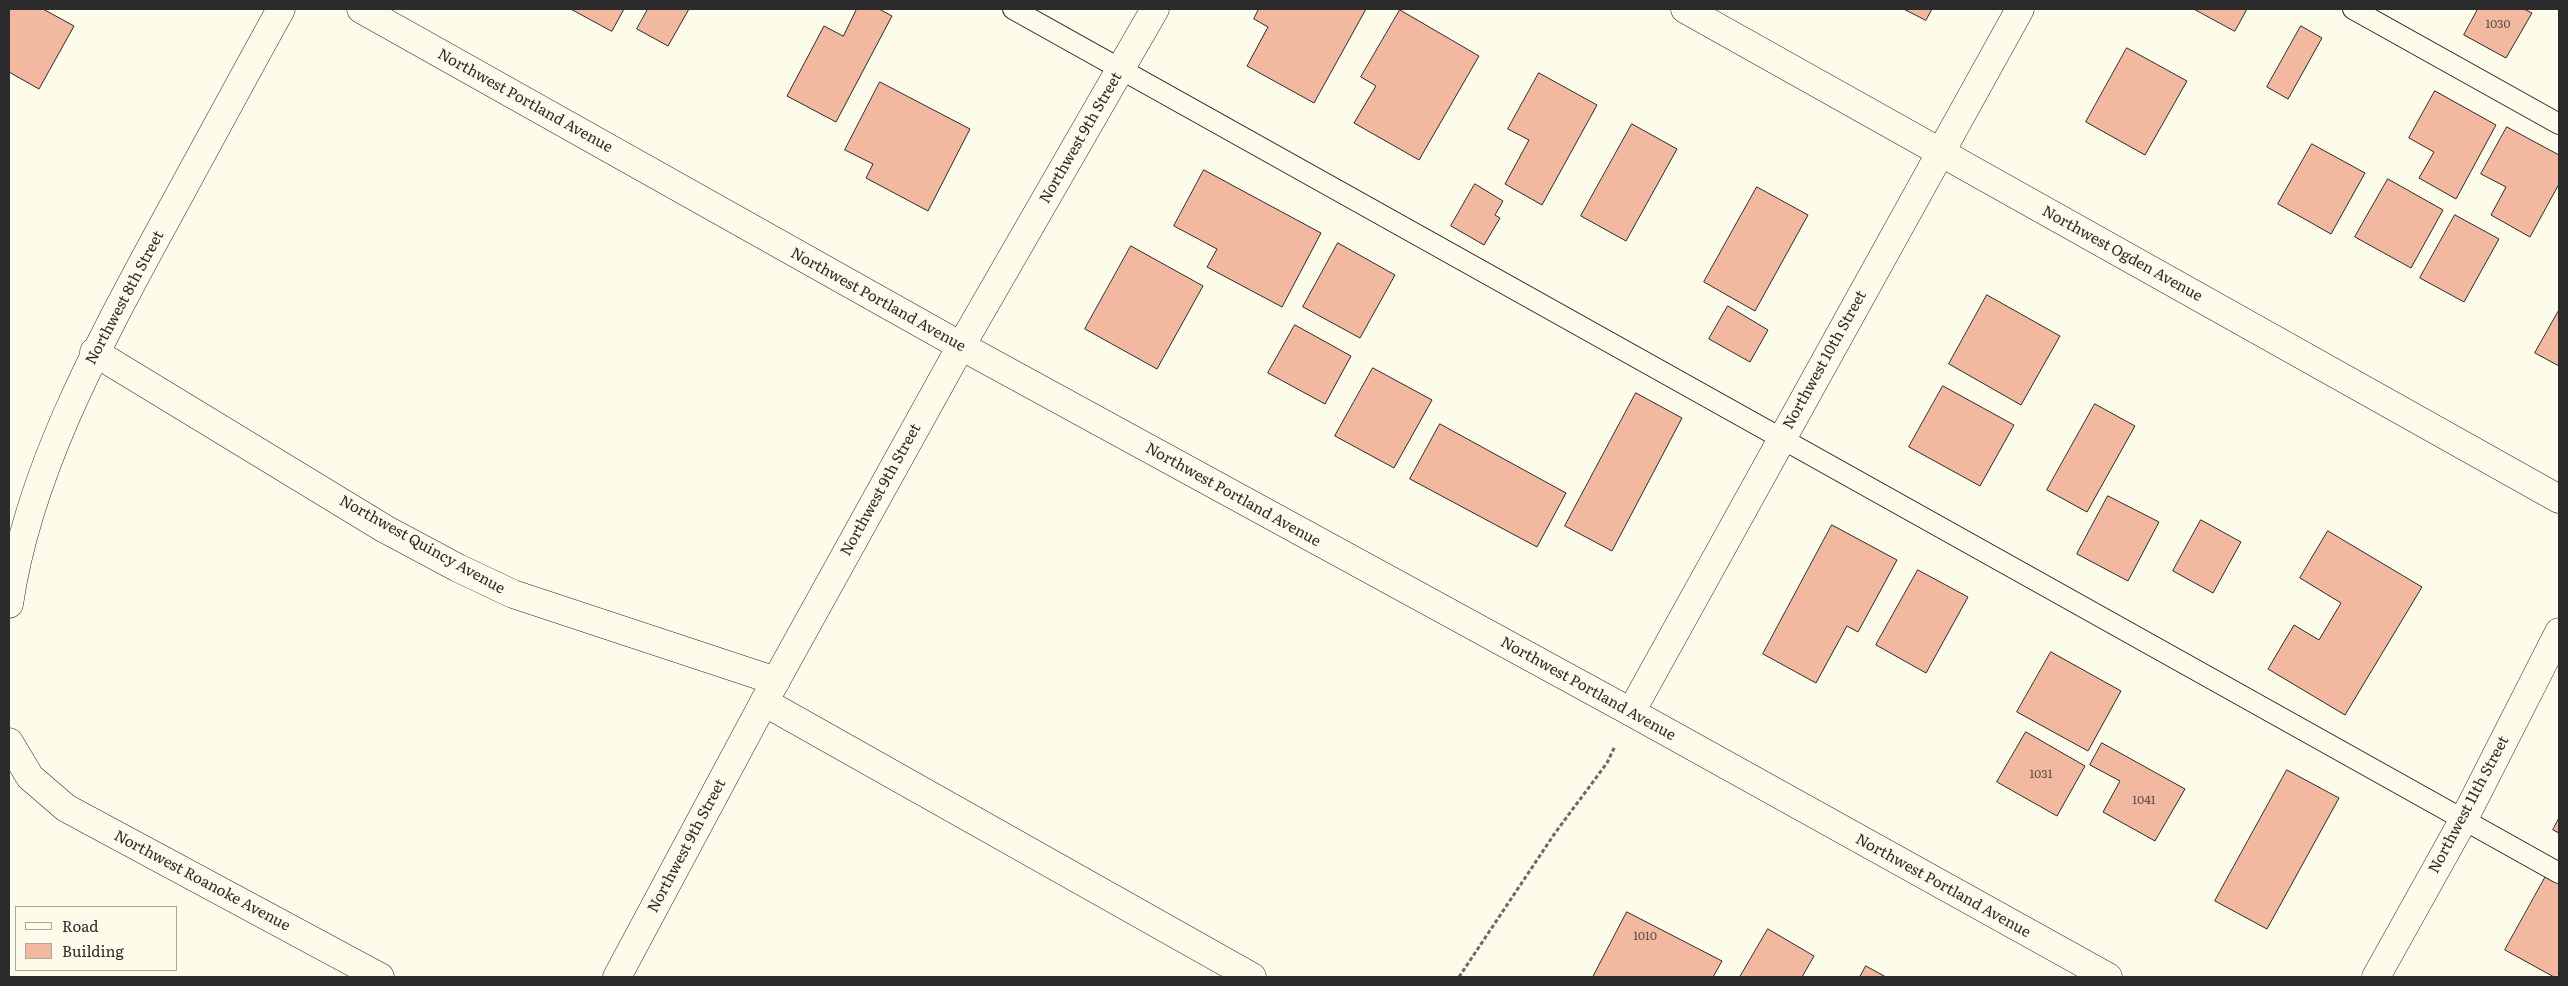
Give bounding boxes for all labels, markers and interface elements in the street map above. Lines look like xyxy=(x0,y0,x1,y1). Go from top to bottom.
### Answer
house number: 1030 xyxy=(2485,17,2511,31)
street label: Northwest Portland Avenue xyxy=(434,45,616,157)
street label: Northwest 9th Street xyxy=(1036,69,1126,207)
street label: Northwest Ogden Avenue xyxy=(2039,202,2205,306)
street label: Northwest 8th Street xyxy=(82,228,168,368)
street label: Northwest Portland Avenue xyxy=(787,244,969,356)
street label: Northwest 10th Street xyxy=(1779,288,1871,432)
street label: Northwest 9th Street xyxy=(837,421,925,559)
street label: Northwest Portland Avenue xyxy=(1142,439,1324,551)
street label: Northwest Quincy Avenue xyxy=(336,492,508,598)
street label: Northwest Portland Avenue xyxy=(1497,633,1679,745)
street label: Northwest 11th Street xyxy=(2425,733,2513,877)
house number: 1031 xyxy=(2029,767,2053,781)
street label: Northwest 9th Street xyxy=(644,776,730,916)
house number: 1041 xyxy=(2132,793,2156,807)
street label: Northwest Roanoke Avenue xyxy=(111,827,293,935)
street label: Northwest Portland Avenue xyxy=(1852,830,2034,942)
legend xyxy=(15,906,178,971)
text: Road xyxy=(62,914,98,937)
house number: 1010 xyxy=(1633,929,1657,943)
text: Building xyxy=(62,939,124,962)

